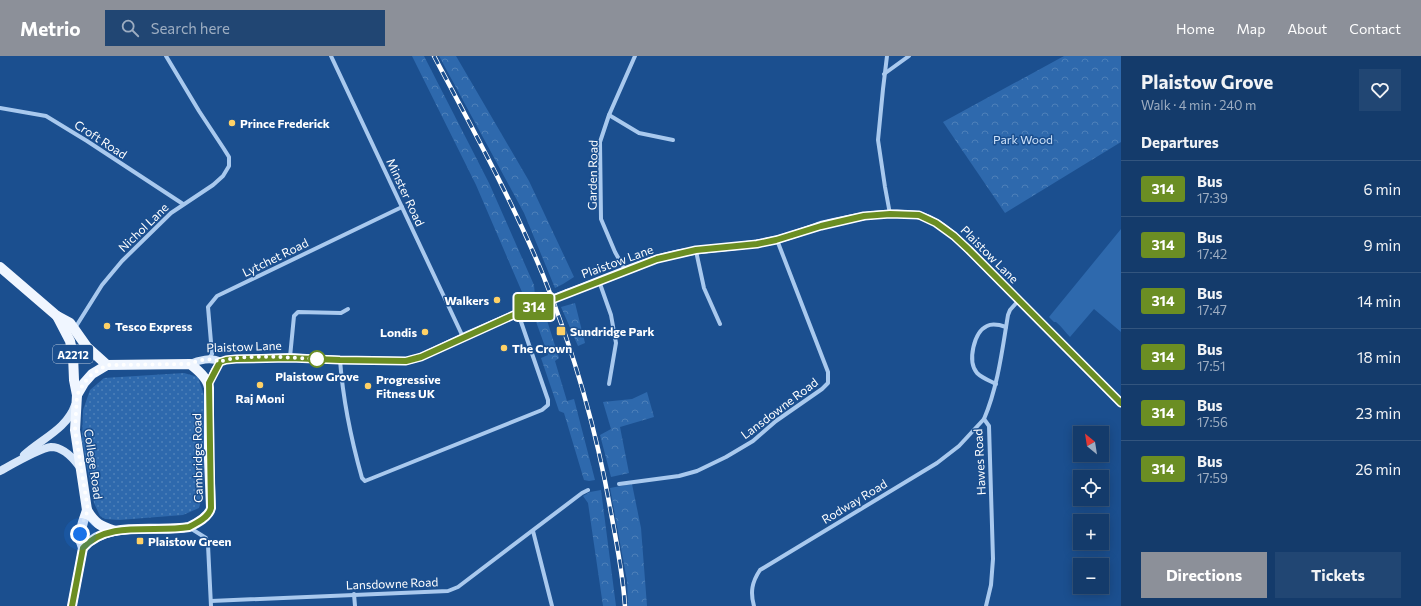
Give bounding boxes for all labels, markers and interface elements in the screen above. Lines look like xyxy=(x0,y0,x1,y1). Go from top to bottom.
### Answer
search box xyxy=(105,10,385,46)
text: Metrio xyxy=(20,17,81,40)
icon: search xyxy=(119,17,141,39)
text: Search here xyxy=(151,19,230,37)
text: Home xyxy=(1176,20,1215,37)
text: Map xyxy=(1237,20,1265,37)
text: About xyxy=(1287,20,1327,37)
text: Contact xyxy=(1349,20,1401,37)
button: heart xyxy=(1359,69,1401,111)
text: Plaistow Grove xyxy=(1141,70,1273,93)
text: Walk · 4 min · 240 m xyxy=(1141,97,1256,113)
place label: Prince Frederick xyxy=(240,116,330,130)
street label: Croft Road xyxy=(72,117,130,161)
marker: Prince Frederick xyxy=(227,118,237,128)
park label: Park Wood xyxy=(993,132,1053,146)
text: Departures xyxy=(1141,133,1219,151)
street label: Garden Road xyxy=(584,140,600,210)
street label: Minster Road xyxy=(384,156,428,228)
text: Bus xyxy=(1197,172,1222,190)
text: 314 xyxy=(1151,180,1175,197)
text: 6 min xyxy=(1363,180,1401,198)
text: 17:39 xyxy=(1197,190,1228,206)
street label: Nichol Lane xyxy=(115,200,171,254)
street label: Plaistow Lane xyxy=(958,222,1022,286)
text: Bus xyxy=(1197,228,1222,246)
street label: Lytchet Road xyxy=(240,235,310,279)
text: 314 xyxy=(1151,236,1175,253)
text: 9 min xyxy=(1363,236,1401,254)
street label: Plaistow Lane xyxy=(579,242,655,280)
text: 17:42 xyxy=(1197,246,1227,262)
text: Bus xyxy=(1197,284,1222,302)
text: 314 xyxy=(1151,292,1175,309)
text: 14 min xyxy=(1357,292,1401,310)
place label: Walkers xyxy=(444,293,489,307)
line badge: 314 xyxy=(511,294,557,320)
marker: Walkers xyxy=(492,295,502,305)
text: 314 xyxy=(522,298,546,315)
text: 17:47 xyxy=(1197,302,1227,318)
place label: Tesco Express xyxy=(115,319,193,333)
marker: Tesco Express xyxy=(102,321,112,331)
place label: Sundridge Park xyxy=(570,324,654,338)
place label: Londis xyxy=(380,325,417,339)
marker: Sundridge Park xyxy=(555,325,567,337)
marker: Londis xyxy=(420,327,430,337)
street label: Plaistow Lane xyxy=(206,338,282,354)
text: Bus xyxy=(1197,340,1222,358)
place label: The Crown xyxy=(512,341,572,355)
marker: The Crown xyxy=(499,343,509,353)
road number: A2212 xyxy=(53,345,93,363)
text: 314 xyxy=(1151,348,1175,365)
text: 18 min xyxy=(1357,348,1401,366)
marker: Plaistow Grove xyxy=(308,350,326,368)
text: 17:51 xyxy=(1197,358,1226,374)
place label: Plaistow Grove xyxy=(275,369,359,383)
place label: Progressive Fitness UK xyxy=(376,372,441,400)
street label: Lansdowne Road xyxy=(738,375,820,441)
marker: Raj Moni xyxy=(255,380,265,390)
marker: Progressive Fitness UK xyxy=(363,381,373,391)
place label: Raj Moni xyxy=(235,391,285,405)
text: Bus xyxy=(1197,396,1222,414)
text: 314 xyxy=(1151,404,1175,421)
text: 23 min xyxy=(1356,404,1401,422)
street label: Cambridge Road xyxy=(189,413,205,503)
text: 17:56 xyxy=(1197,414,1228,430)
north arrow xyxy=(1073,426,1109,462)
map controls xyxy=(1073,426,1109,594)
street label: College Road xyxy=(82,428,106,500)
street label: Hawes Road xyxy=(970,428,988,496)
text: Bus xyxy=(1197,452,1222,470)
text: 314 xyxy=(1151,460,1175,477)
text: 26 min xyxy=(1355,460,1401,478)
button: locate xyxy=(1073,470,1109,506)
text: 17:59 xyxy=(1197,470,1228,486)
street label: Rodway Road xyxy=(819,476,889,526)
button: + xyxy=(1073,514,1109,550)
your location xyxy=(70,524,90,544)
place label: Plaistow Green xyxy=(148,534,232,548)
marker: Plaistow Green xyxy=(135,536,145,546)
button: Directions xyxy=(1141,552,1267,598)
button: Tickets xyxy=(1275,552,1401,598)
button: − xyxy=(1073,558,1109,594)
street label: Lansdowne Road xyxy=(346,574,439,592)

